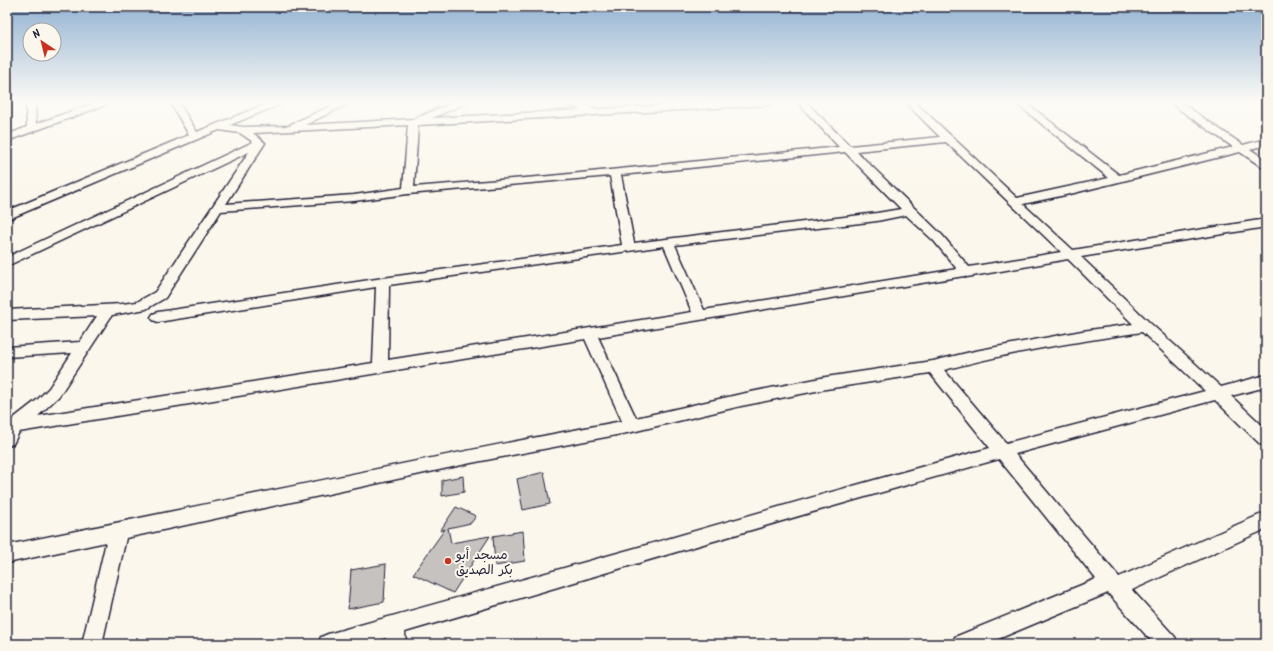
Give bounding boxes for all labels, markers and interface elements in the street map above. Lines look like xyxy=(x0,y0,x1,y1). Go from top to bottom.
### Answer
north arrow xyxy=(22,22,62,62)
text: N xyxy=(29,25,45,44)
place label: مسجد أبو بكر الصديق xyxy=(455,545,513,581)
marker: مسجد أبو بكر الصديق xyxy=(443,556,453,566)

